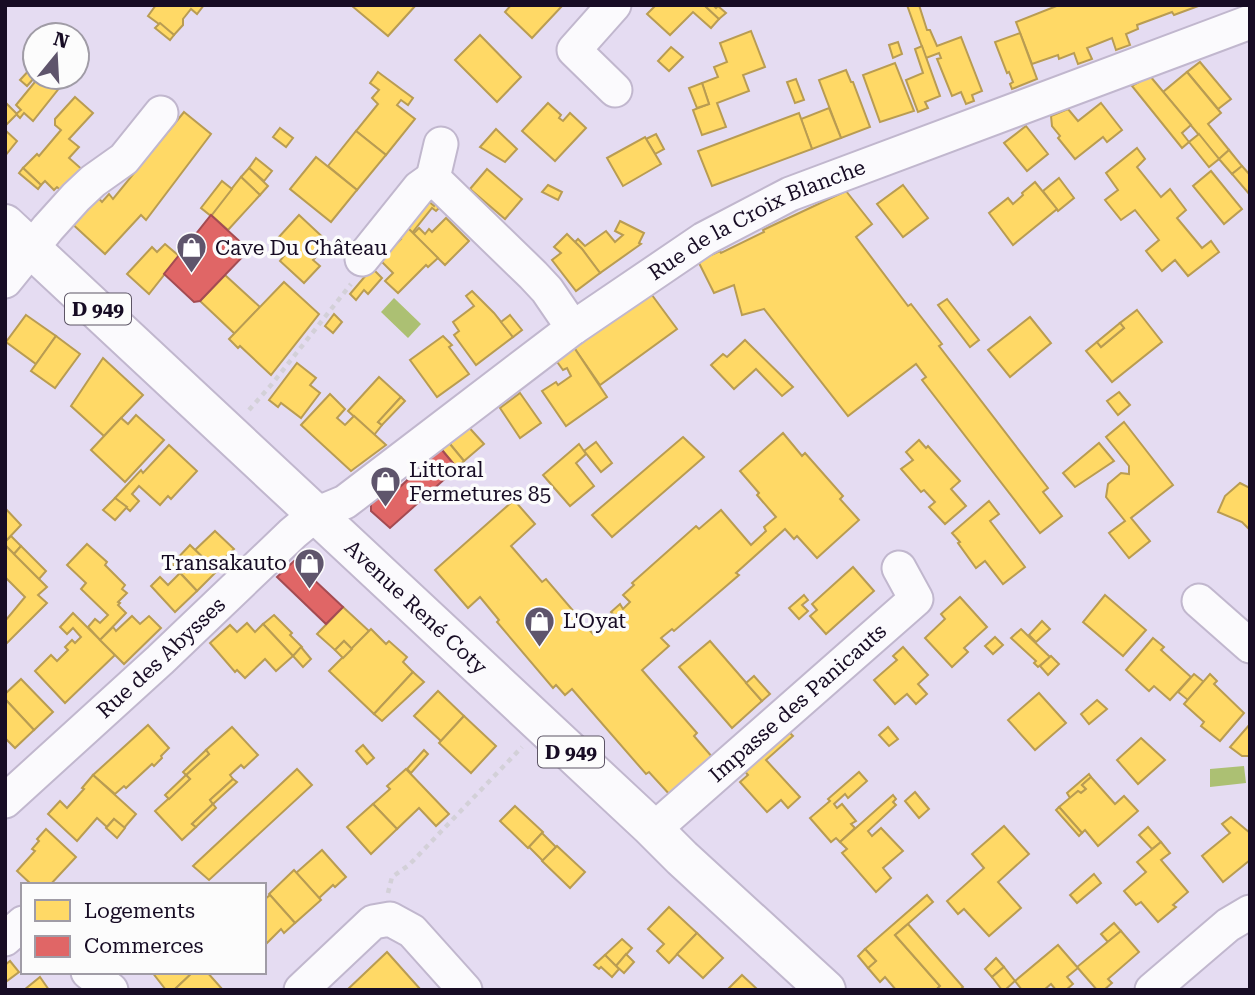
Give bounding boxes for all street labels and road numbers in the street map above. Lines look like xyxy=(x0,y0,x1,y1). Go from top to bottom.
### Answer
street label: Rue de la Croix Blanche xyxy=(644,155,869,285)
road number: D 949 xyxy=(65,294,131,324)
street label: Avenue René Coty xyxy=(340,535,492,680)
street label: Rue des Abysses xyxy=(92,592,230,723)
street label: Impasse des Panicauts xyxy=(705,619,891,787)
road number: D 949 xyxy=(538,736,604,768)

